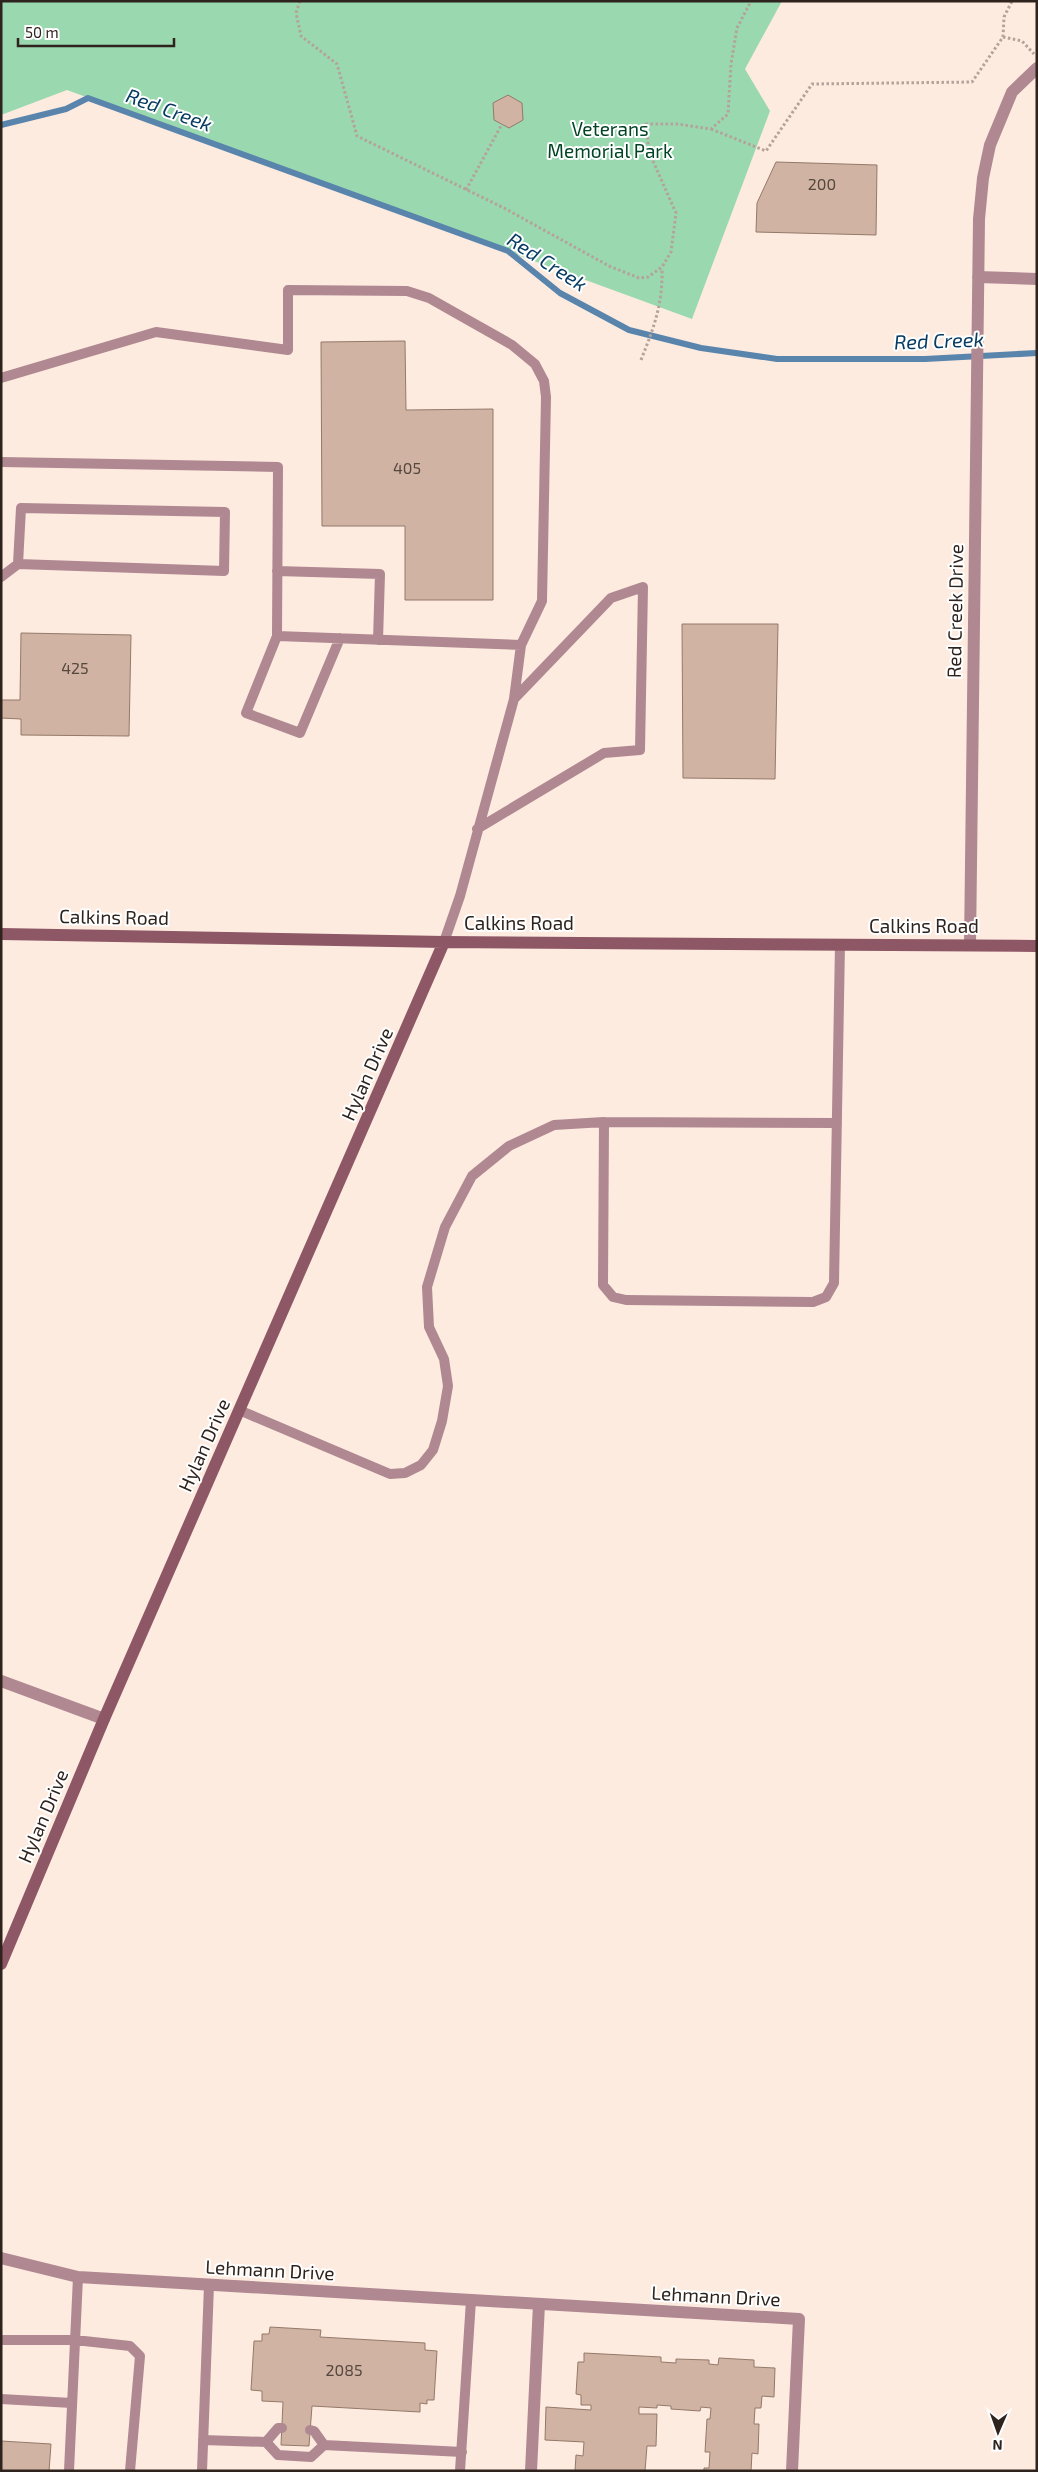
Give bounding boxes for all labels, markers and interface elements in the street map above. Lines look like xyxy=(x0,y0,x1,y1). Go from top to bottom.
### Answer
scale bar xyxy=(18,15,174,47)
text: 50 m xyxy=(25,23,59,41)
water label: Red Creek xyxy=(123,82,216,136)
park label: Veterans Memorial Park xyxy=(547,117,673,162)
house number: 200 xyxy=(808,174,836,193)
water label: Red Creek xyxy=(503,227,592,296)
water label: Red Creek xyxy=(894,326,984,354)
house number: 405 xyxy=(393,458,421,477)
street label: Red Creek Drive xyxy=(942,544,967,678)
house number: 425 xyxy=(61,658,89,677)
street label: Calkins Road xyxy=(59,904,169,929)
street label: Calkins Road xyxy=(464,911,574,934)
street label: Calkins Road xyxy=(869,914,979,937)
street label: Hylan Drive xyxy=(336,1024,397,1124)
street label: Hylan Drive xyxy=(173,1395,234,1495)
street label: Hylan Drive xyxy=(13,1766,73,1866)
street label: Lehmann Drive xyxy=(205,2255,335,2284)
street label: Lehmann Drive xyxy=(651,2281,781,2310)
house number: 2085 xyxy=(326,2360,362,2379)
north arrow xyxy=(973,2407,1023,2457)
text: N xyxy=(992,2437,1003,2454)

